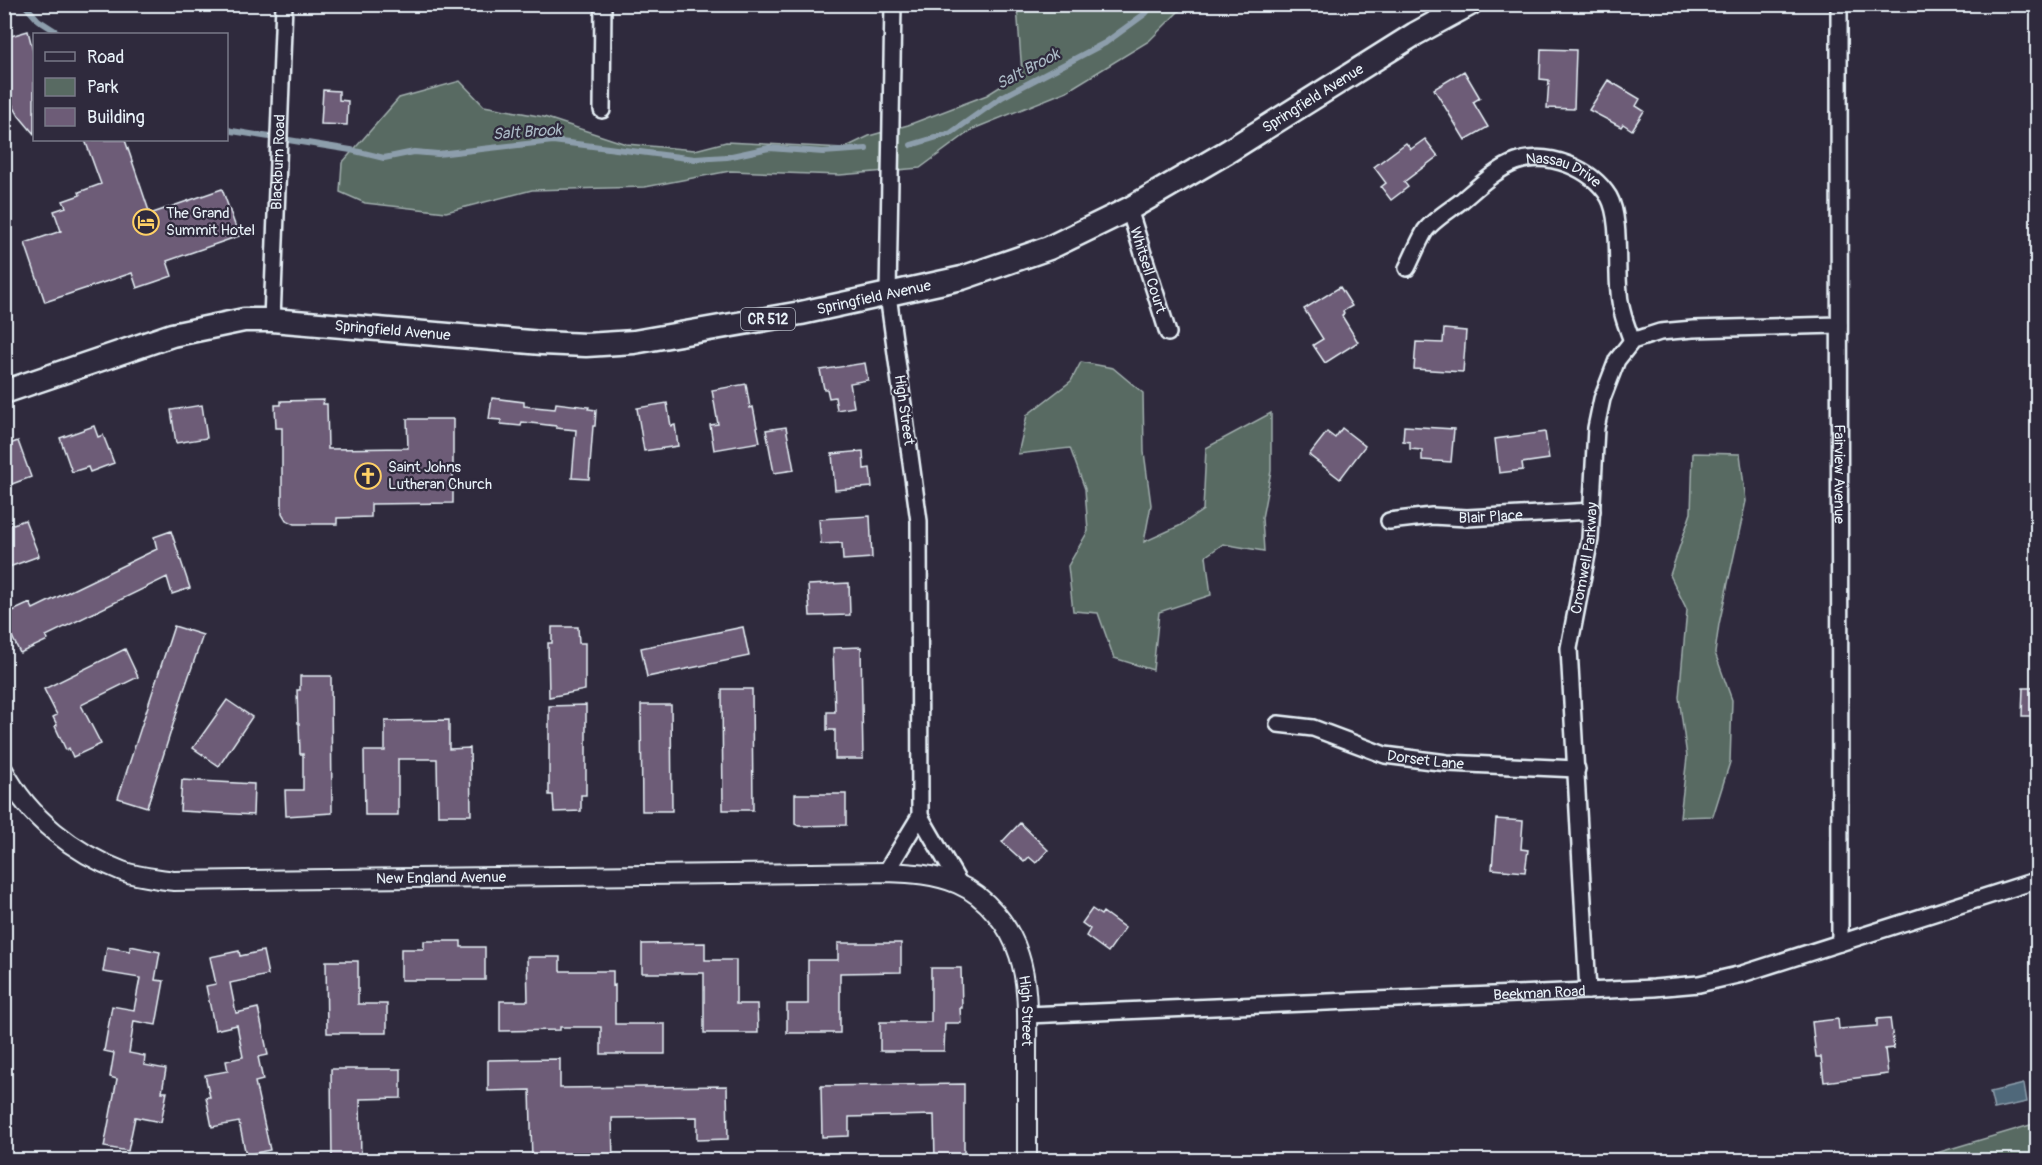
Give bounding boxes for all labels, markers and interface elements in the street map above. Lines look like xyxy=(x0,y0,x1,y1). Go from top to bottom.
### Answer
legend xyxy=(33,33,228,141)
water label: Salt Brook xyxy=(993,43,1064,94)
text: Road xyxy=(87,46,124,69)
street label: Springfield Avenue xyxy=(1258,59,1368,137)
text: Park xyxy=(87,76,119,99)
text: Building xyxy=(87,106,145,129)
street label: Blackburn Road xyxy=(267,114,289,210)
water label: Salt Brook xyxy=(492,120,563,144)
street label: Nassau Drive xyxy=(1525,149,1606,192)
place label: The Grand Summit Hotel xyxy=(166,204,255,240)
hotel icon: The Grand Summit Hotel xyxy=(131,207,161,237)
street label: Whitsell Court xyxy=(1126,224,1171,317)
street label: Springfield Avenue xyxy=(815,275,933,319)
road number: CR 512 xyxy=(741,308,795,330)
street label: Springfield Avenue xyxy=(334,316,452,345)
street label: High Street xyxy=(890,374,918,447)
street label: Fairview Avenue xyxy=(1830,424,1849,524)
place label: Saint Johns Lutheran Church xyxy=(388,458,492,494)
church icon: Saint Johns Lutheran Church xyxy=(353,461,383,491)
street label: Cromwell Parkway xyxy=(1566,501,1602,615)
street label: Blair Place xyxy=(1458,505,1524,527)
street label: Dorset Lane xyxy=(1386,746,1465,773)
street label: New England Avenue xyxy=(376,867,507,888)
street label: High Street xyxy=(1015,974,1037,1047)
street label: Beekman Road xyxy=(1493,981,1586,1004)

